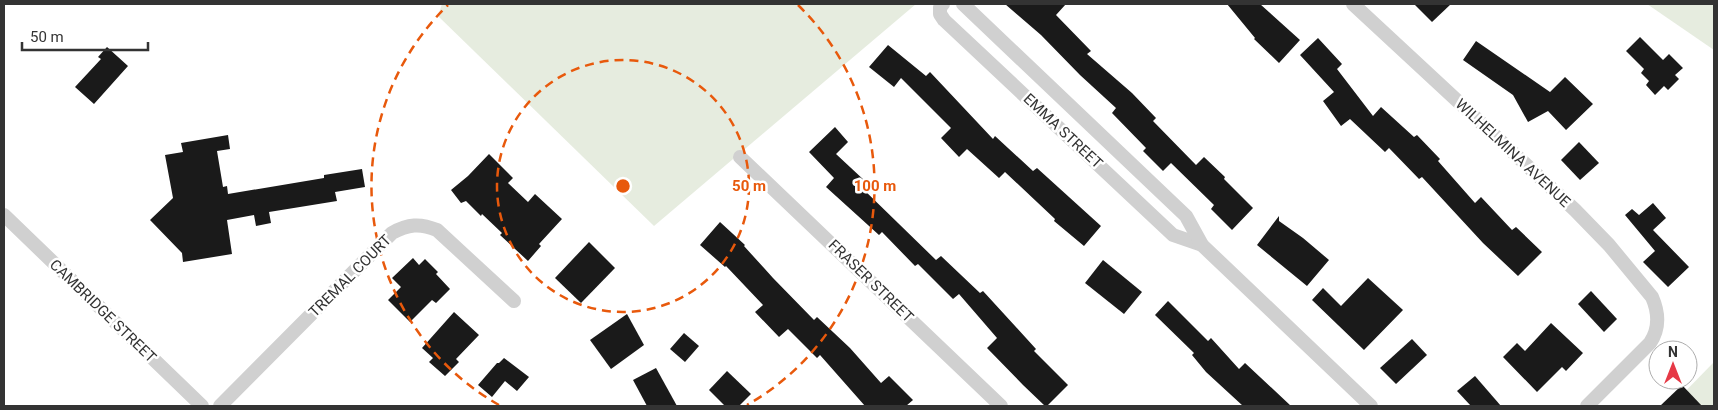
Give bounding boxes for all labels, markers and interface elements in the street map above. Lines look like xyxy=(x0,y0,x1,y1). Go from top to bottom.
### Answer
scale bar xyxy=(22,20,149,52)
text: 50 m xyxy=(30,28,64,46)
street label: EMMA STREET xyxy=(1020,90,1106,172)
street label: WILHELMINA AVENUE xyxy=(1452,95,1575,211)
centre of rings xyxy=(614,177,632,195)
text: 50 m xyxy=(732,177,766,195)
text: 100 m xyxy=(854,177,896,195)
street label: TREMAL COURT xyxy=(305,231,395,321)
street label: FRASER STREET xyxy=(825,236,917,326)
street label: CAMBRIDGE STREET xyxy=(46,256,160,366)
north arrow xyxy=(1648,340,1698,390)
text: N xyxy=(1668,344,1678,360)

